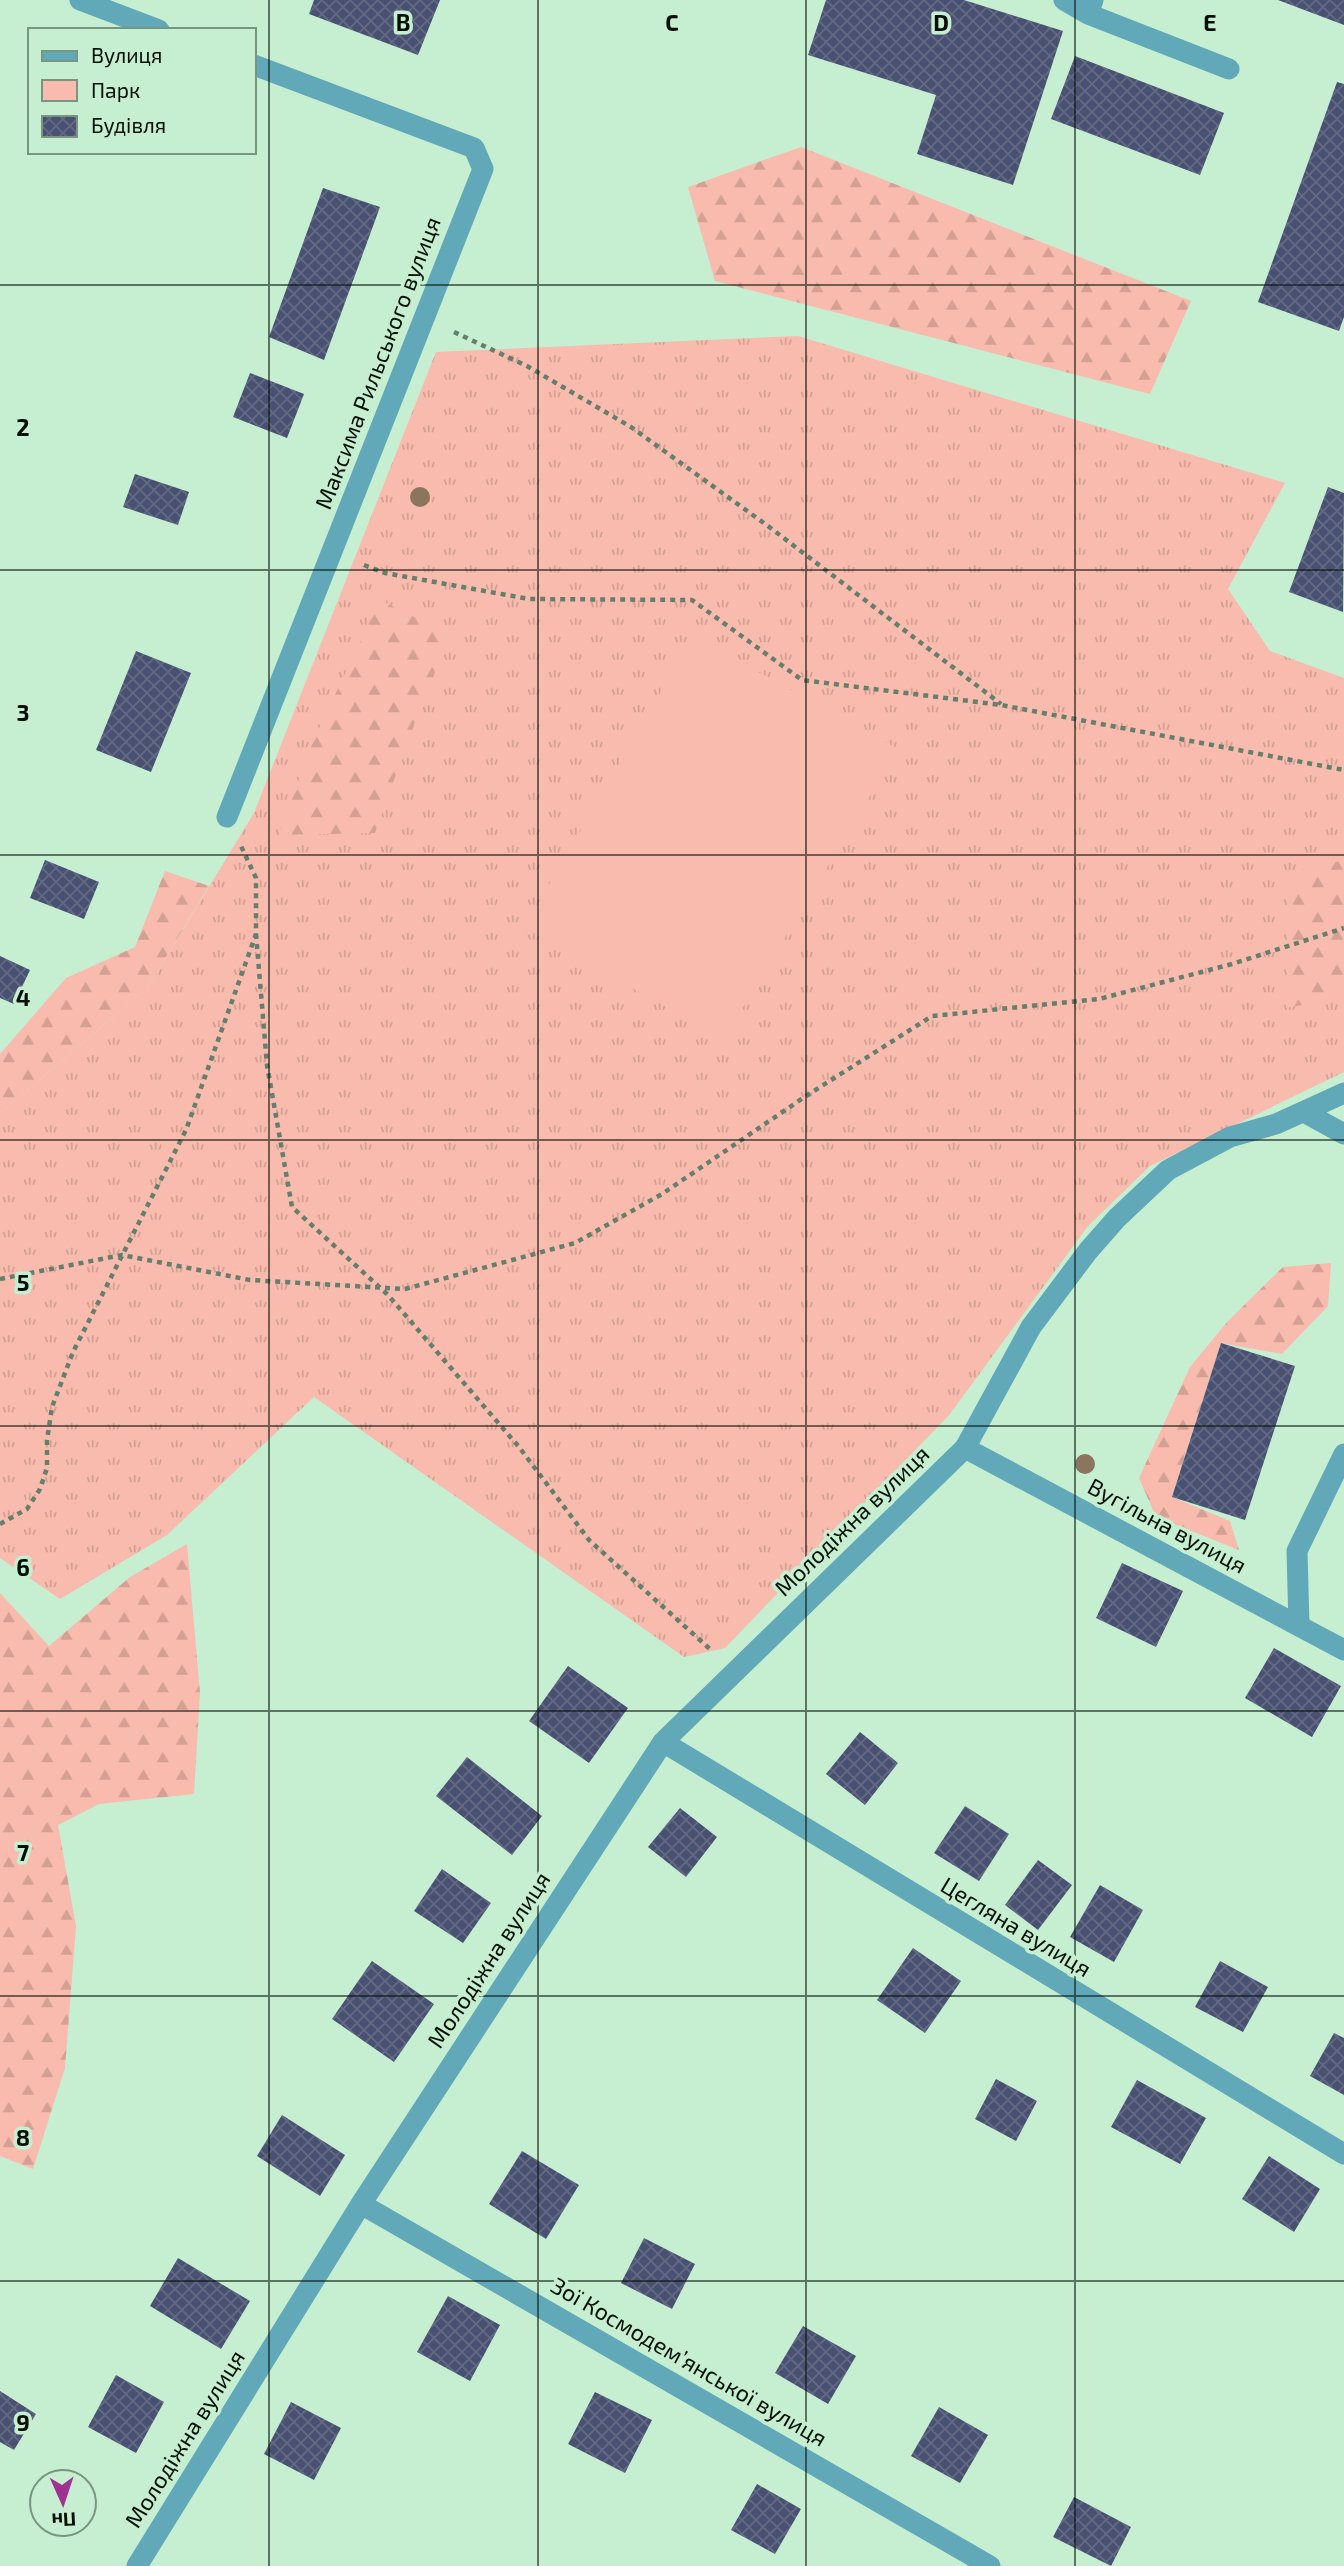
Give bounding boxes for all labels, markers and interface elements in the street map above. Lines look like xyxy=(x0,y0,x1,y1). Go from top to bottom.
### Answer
text: B xyxy=(396,8,410,36)
text: C xyxy=(665,8,679,36)
text: D xyxy=(933,8,949,36)
text: E xyxy=(1203,8,1217,36)
legend xyxy=(28,28,256,154)
text: Вулиця xyxy=(91,42,162,68)
text: Парк xyxy=(91,77,140,102)
text: Будівля xyxy=(91,112,166,138)
street label: Максима Рильського вулиця xyxy=(308,213,447,513)
text: 2 xyxy=(16,413,30,441)
text: 3 xyxy=(16,698,30,726)
text: 4 xyxy=(16,983,30,1011)
text: 5 xyxy=(17,1268,29,1296)
street label: Молодіжна вулиця xyxy=(768,1439,935,1602)
street label: Вугільна вулиця xyxy=(1083,1472,1252,1580)
text: 6 xyxy=(16,1553,30,1581)
text: 7 xyxy=(17,1838,29,1866)
street label: Молодіжна вулиця xyxy=(421,1866,556,2053)
street label: Цегляна вулиця xyxy=(936,1870,1097,1983)
text: 8 xyxy=(16,2123,30,2151)
street label: Зої Космодем’янської вулиця xyxy=(546,2271,832,2453)
street label: Молодіжна вулиця xyxy=(118,2344,251,2533)
text: 9 xyxy=(16,2408,30,2436)
north arrow xyxy=(28,2468,98,2538)
text: Пн xyxy=(51,2508,77,2533)

